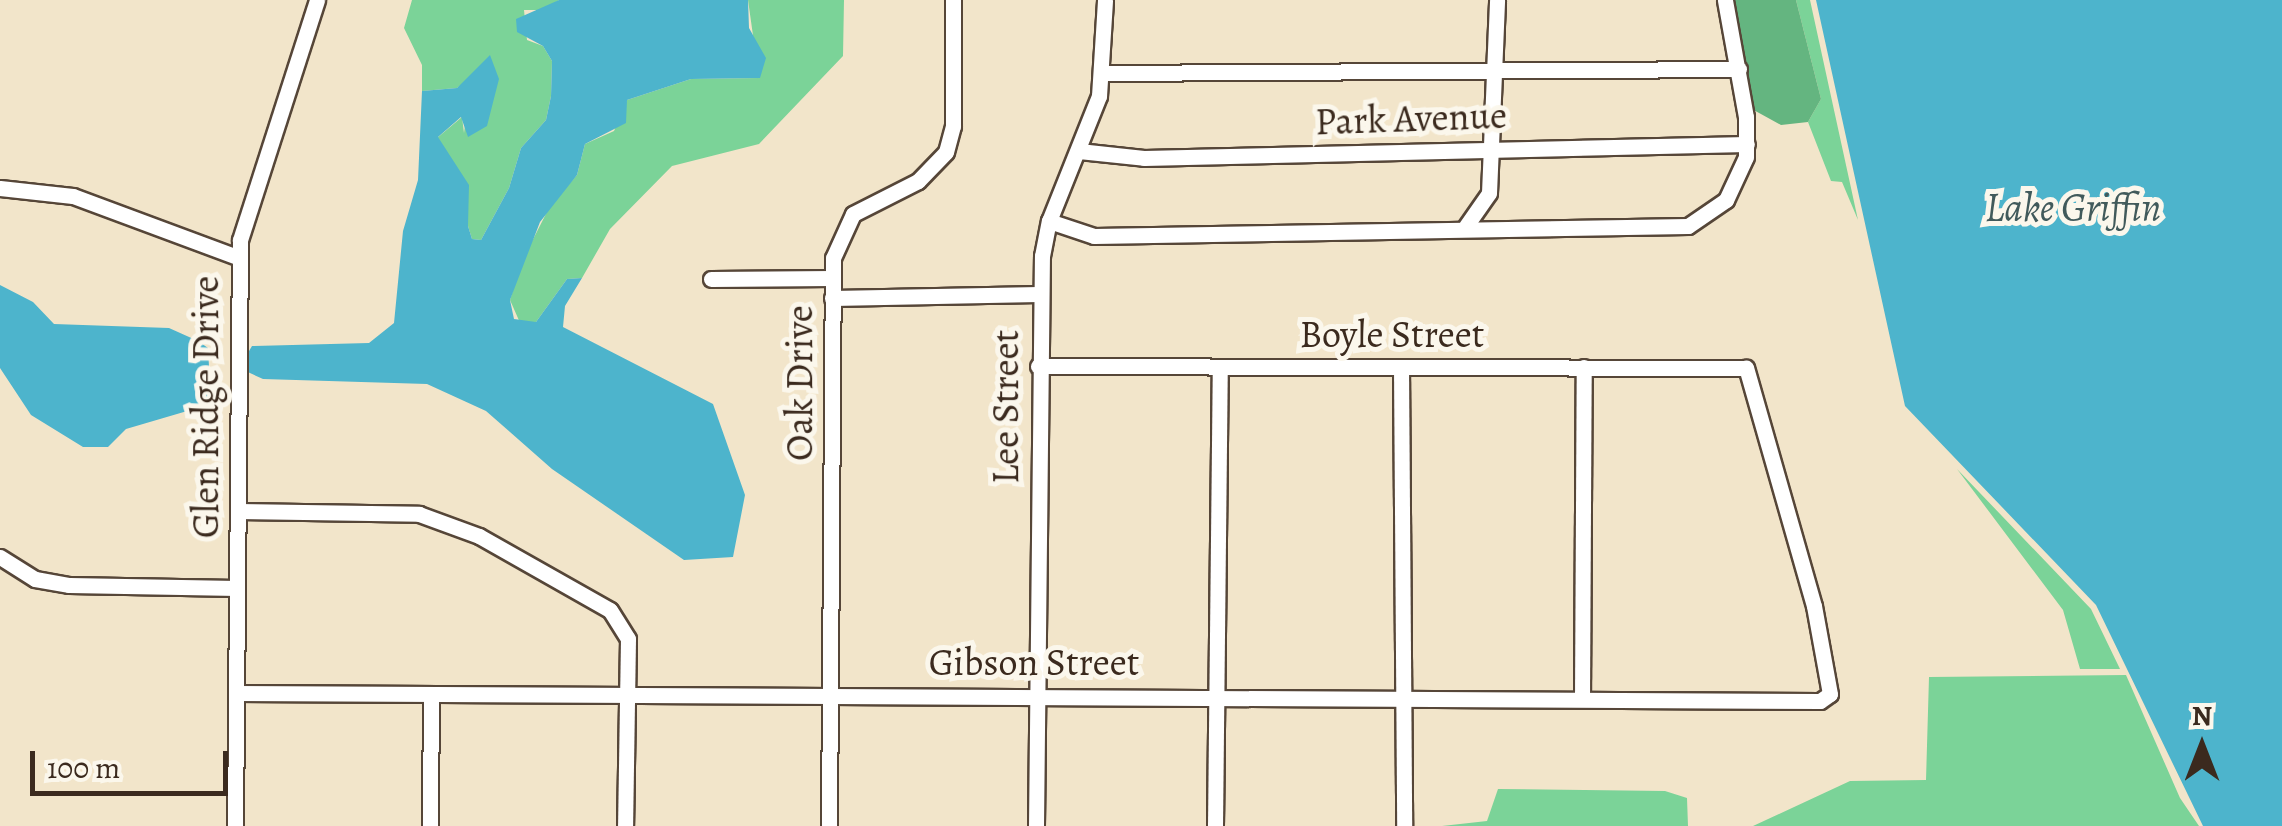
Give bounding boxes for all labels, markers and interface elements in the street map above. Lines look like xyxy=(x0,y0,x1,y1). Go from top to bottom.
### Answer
street label: Park Avenue xyxy=(1314,93,1508,145)
water label: Lake Griffin xyxy=(1985,184,2161,232)
street label: Glen Ridge Drive xyxy=(183,276,229,538)
street label: Oak Drive xyxy=(777,305,823,461)
street label: Boyle Street xyxy=(1300,312,1484,358)
street label: Lee Street xyxy=(983,330,1029,484)
street label: Gibson Street xyxy=(929,640,1139,686)
north arrow xyxy=(2152,696,2252,796)
text: N xyxy=(2192,697,2212,735)
scale bar xyxy=(35,731,232,793)
text: 100 m xyxy=(47,748,120,788)

